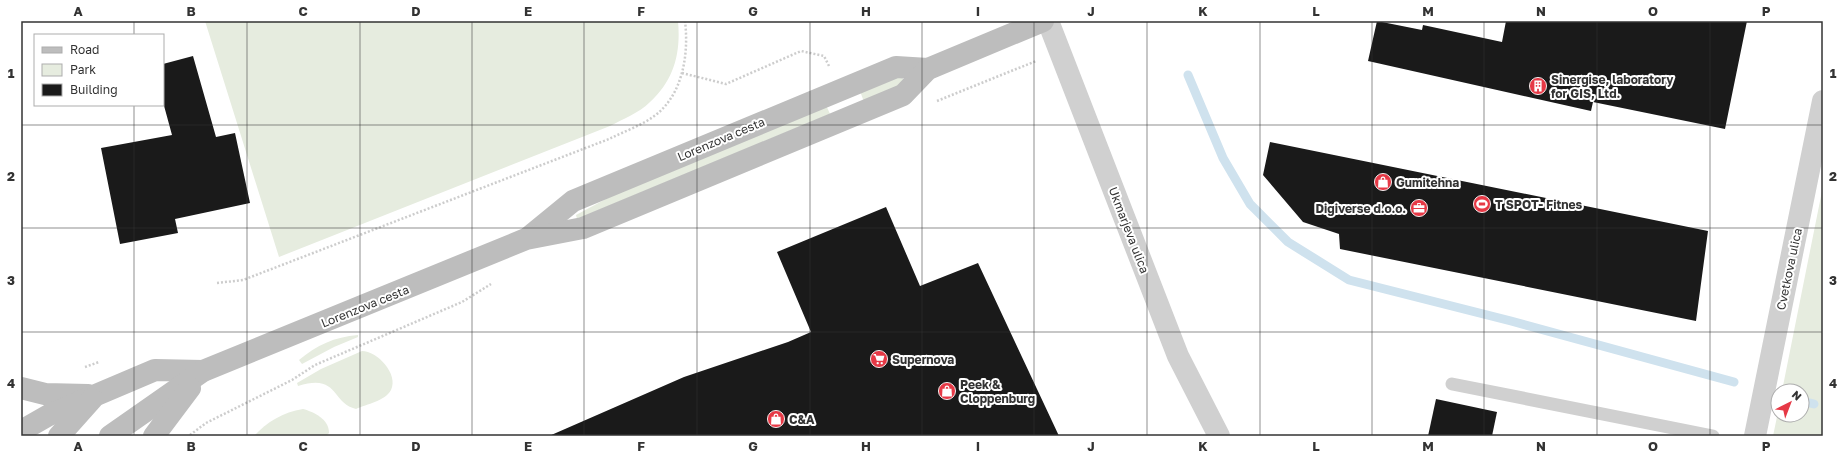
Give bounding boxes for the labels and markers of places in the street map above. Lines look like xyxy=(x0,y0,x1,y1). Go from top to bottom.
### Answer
place label: Sinergise, laboratory for GIS, Ltd. xyxy=(1551,72,1674,101)
building icon: Sinergise, laboratory for GIS, Ltd. xyxy=(1528,76,1548,96)
shop icon: Gumitehna xyxy=(1373,172,1393,192)
place label: Gumitehna xyxy=(1396,175,1459,190)
sports icon: T SPOT- Fitnes xyxy=(1472,194,1492,214)
place label: T SPOT- Fitnes xyxy=(1495,197,1583,212)
office icon: Digiverse d.o.o. xyxy=(1409,198,1429,218)
place label: Digiverse d.o.o. xyxy=(1315,201,1406,216)
supermarket icon: Supernova xyxy=(869,349,889,369)
place label: Supernova xyxy=(892,352,954,367)
place label: Peek & Cloppenburg xyxy=(960,377,1035,406)
shop icon: Peek & Cloppenburg xyxy=(937,381,957,401)
shop icon: C&A xyxy=(766,409,786,429)
place label: C&A xyxy=(789,412,815,427)

